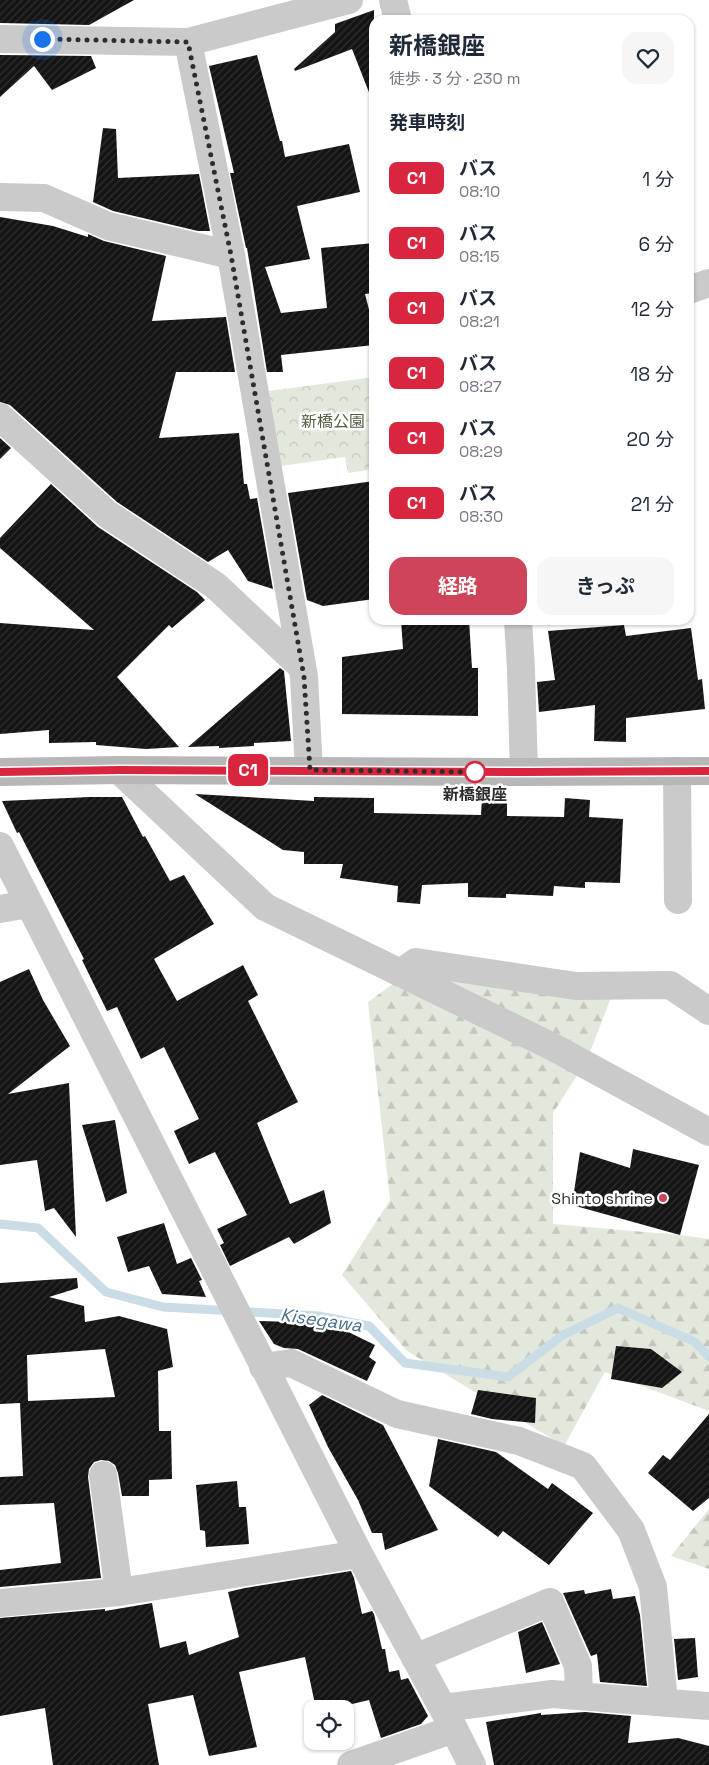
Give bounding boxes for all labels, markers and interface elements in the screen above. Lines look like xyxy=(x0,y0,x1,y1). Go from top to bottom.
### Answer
your location xyxy=(30,27,55,52)
text: 新橋銀座 xyxy=(389,30,485,61)
button: heart xyxy=(622,32,674,84)
text: 徒歩 · 3 分 · 230 m xyxy=(389,68,521,89)
text: 発車時刻 xyxy=(389,110,465,135)
text: バス xyxy=(459,156,497,181)
text: C1 xyxy=(407,166,426,189)
text: 1 分 xyxy=(642,167,674,192)
text: 08:10 xyxy=(459,181,500,202)
text: バス xyxy=(459,221,497,246)
text: C1 xyxy=(407,231,426,254)
text: 6 分 xyxy=(638,232,674,257)
text: 08:15 xyxy=(459,246,500,267)
text: バス xyxy=(459,286,497,311)
text: C1 xyxy=(407,296,426,319)
text: 12 分 xyxy=(631,297,674,322)
text: 08:21 xyxy=(459,311,500,332)
text: バス xyxy=(459,351,497,376)
text: C1 xyxy=(407,361,426,384)
text: 18 分 xyxy=(630,362,674,387)
text: 08:27 xyxy=(459,376,502,397)
park label: 新橋公園 xyxy=(301,411,365,432)
text: バス xyxy=(459,416,497,441)
text: C1 xyxy=(407,426,426,449)
text: 20 分 xyxy=(626,427,674,452)
text: 08:29 xyxy=(459,441,503,462)
text: バス xyxy=(459,481,497,506)
text: C1 xyxy=(407,491,426,514)
text: 21 分 xyxy=(631,492,674,517)
text: 08:30 xyxy=(459,506,503,527)
button: 経路 xyxy=(389,557,527,615)
button: きっぷ xyxy=(537,557,674,615)
line badge: C1 xyxy=(226,754,270,786)
text: C1 xyxy=(238,758,258,781)
marker: 新橋銀座 xyxy=(464,761,486,783)
place label: 新橋銀座 xyxy=(443,784,507,805)
place label: Shinto shrine xyxy=(551,1188,653,1209)
marker: Shinto shrine xyxy=(657,1192,669,1204)
water label: Kisegawa xyxy=(279,1302,364,1337)
map controls xyxy=(304,1700,354,1750)
button: locate xyxy=(304,1700,354,1750)

